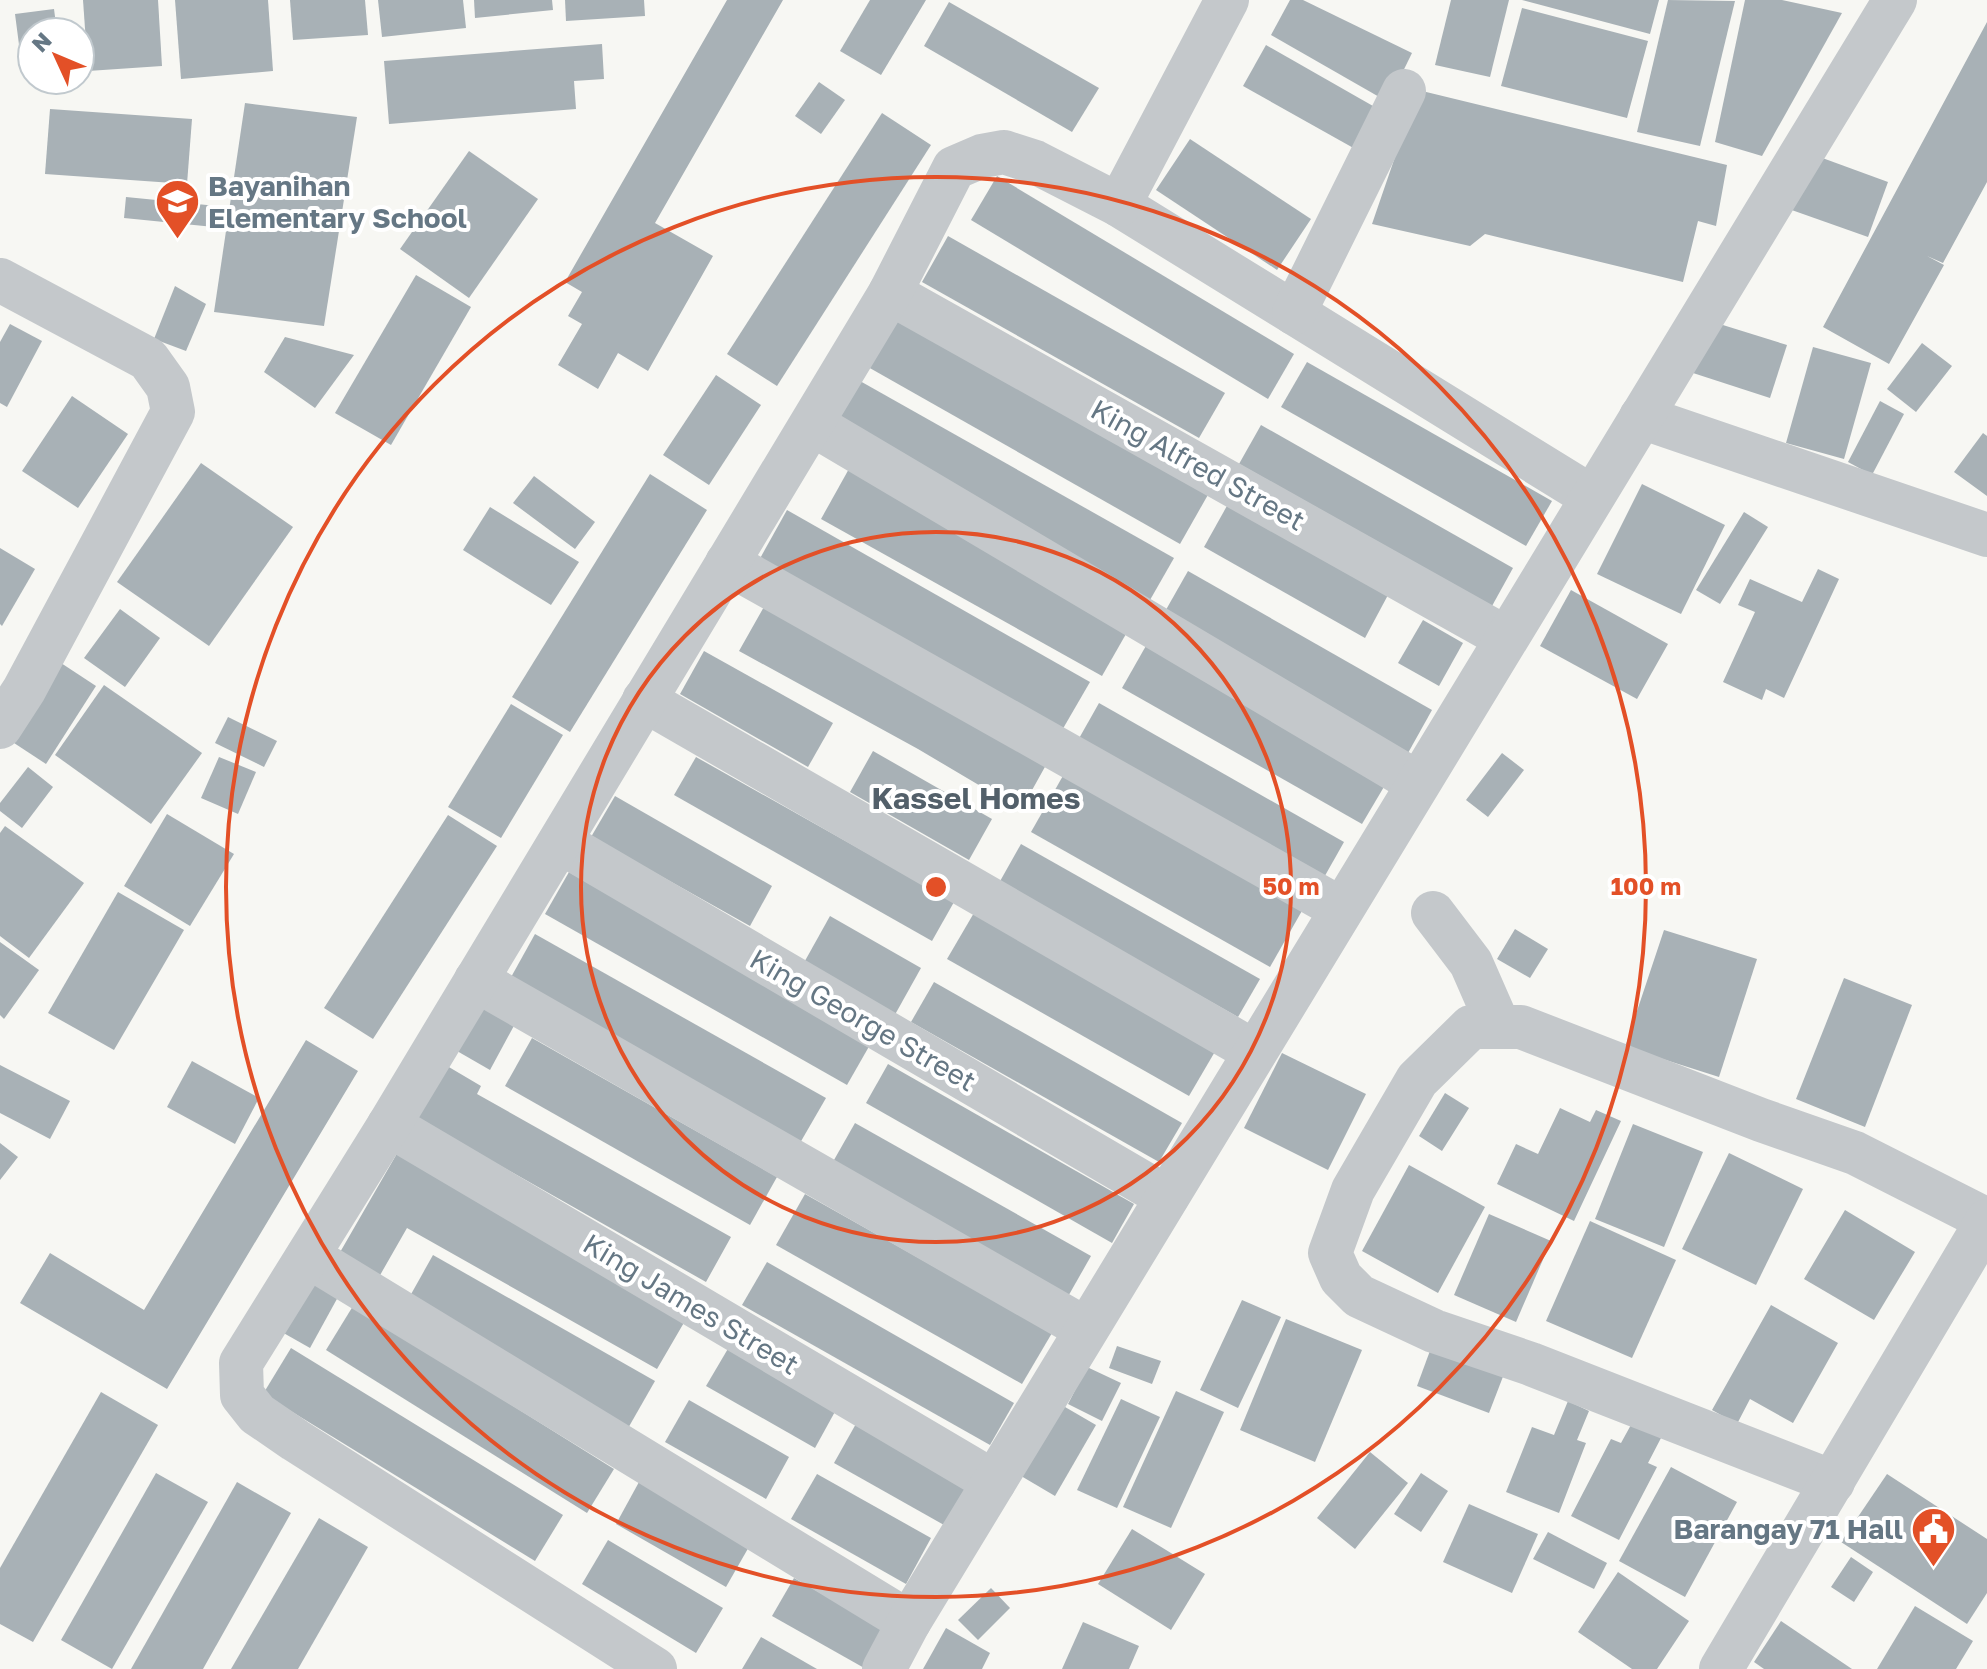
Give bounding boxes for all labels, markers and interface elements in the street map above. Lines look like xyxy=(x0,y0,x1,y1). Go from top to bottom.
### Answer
north arrow xyxy=(16,16,96,96)
text: N xyxy=(26,26,57,57)
place label: Bayanihan Elementary School xyxy=(208,169,467,234)
school or university icon: Bayanihan Elementary School xyxy=(153,178,201,241)
street label: King Alfred Street xyxy=(1086,392,1311,537)
district label: Kassel Homes xyxy=(871,780,1081,816)
text: 50 m xyxy=(1262,871,1320,900)
text: 100 m xyxy=(1611,871,1681,900)
centre of rings xyxy=(922,873,950,901)
street label: King George Street xyxy=(745,942,982,1098)
street label: King James Street xyxy=(578,1226,805,1381)
public building icon: Barangay 71 Hall xyxy=(1910,1505,1958,1568)
place label: Barangay 71 Hall xyxy=(1674,1512,1903,1545)

